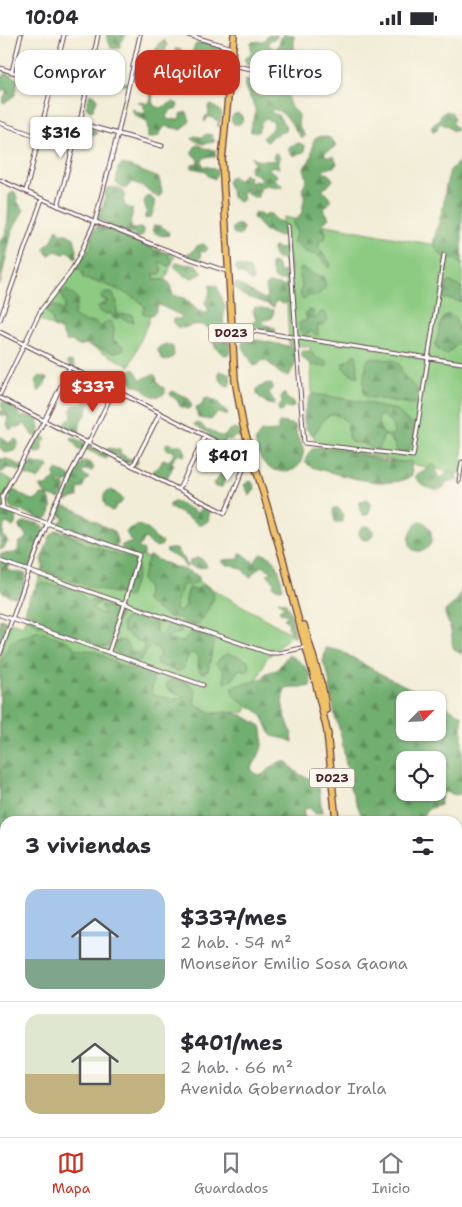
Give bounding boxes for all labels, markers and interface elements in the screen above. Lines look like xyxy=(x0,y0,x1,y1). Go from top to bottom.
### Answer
text: 10:04 xyxy=(25,5,78,30)
chip: Comprar xyxy=(15,50,125,95)
chip: Alquilar xyxy=(135,50,240,95)
chip: Filtros xyxy=(250,50,341,95)
pin: $316 xyxy=(31,117,91,159)
text: $316 xyxy=(41,122,81,143)
road number: D023 xyxy=(208,323,254,343)
pin: $337 xyxy=(63,371,123,413)
text: $337 xyxy=(71,376,115,397)
pin: $401 xyxy=(198,439,258,482)
text: $401 xyxy=(208,445,248,466)
north arrow xyxy=(396,691,446,741)
map controls xyxy=(396,691,446,801)
button: locate xyxy=(396,751,446,801)
road number: D023 xyxy=(310,769,354,787)
text: 3 viviendas xyxy=(25,832,151,860)
icon: filters xyxy=(409,832,437,860)
text: $337/mes xyxy=(180,904,287,932)
icon: home xyxy=(65,909,125,969)
text: 2 hab. · 54 m² xyxy=(180,932,292,953)
text: Monseñor Emilio Sosa Gaona xyxy=(180,953,408,974)
text: $401/mes xyxy=(180,1029,283,1057)
icon: home xyxy=(65,1034,125,1094)
text: 2 hab. · 66 m² xyxy=(180,1057,293,1078)
text: Avenida Gobernador Irala xyxy=(180,1078,386,1099)
tab: Mapa xyxy=(52,1149,90,1197)
tab: Guardados xyxy=(194,1149,268,1197)
tab: Inicio xyxy=(372,1149,410,1197)

